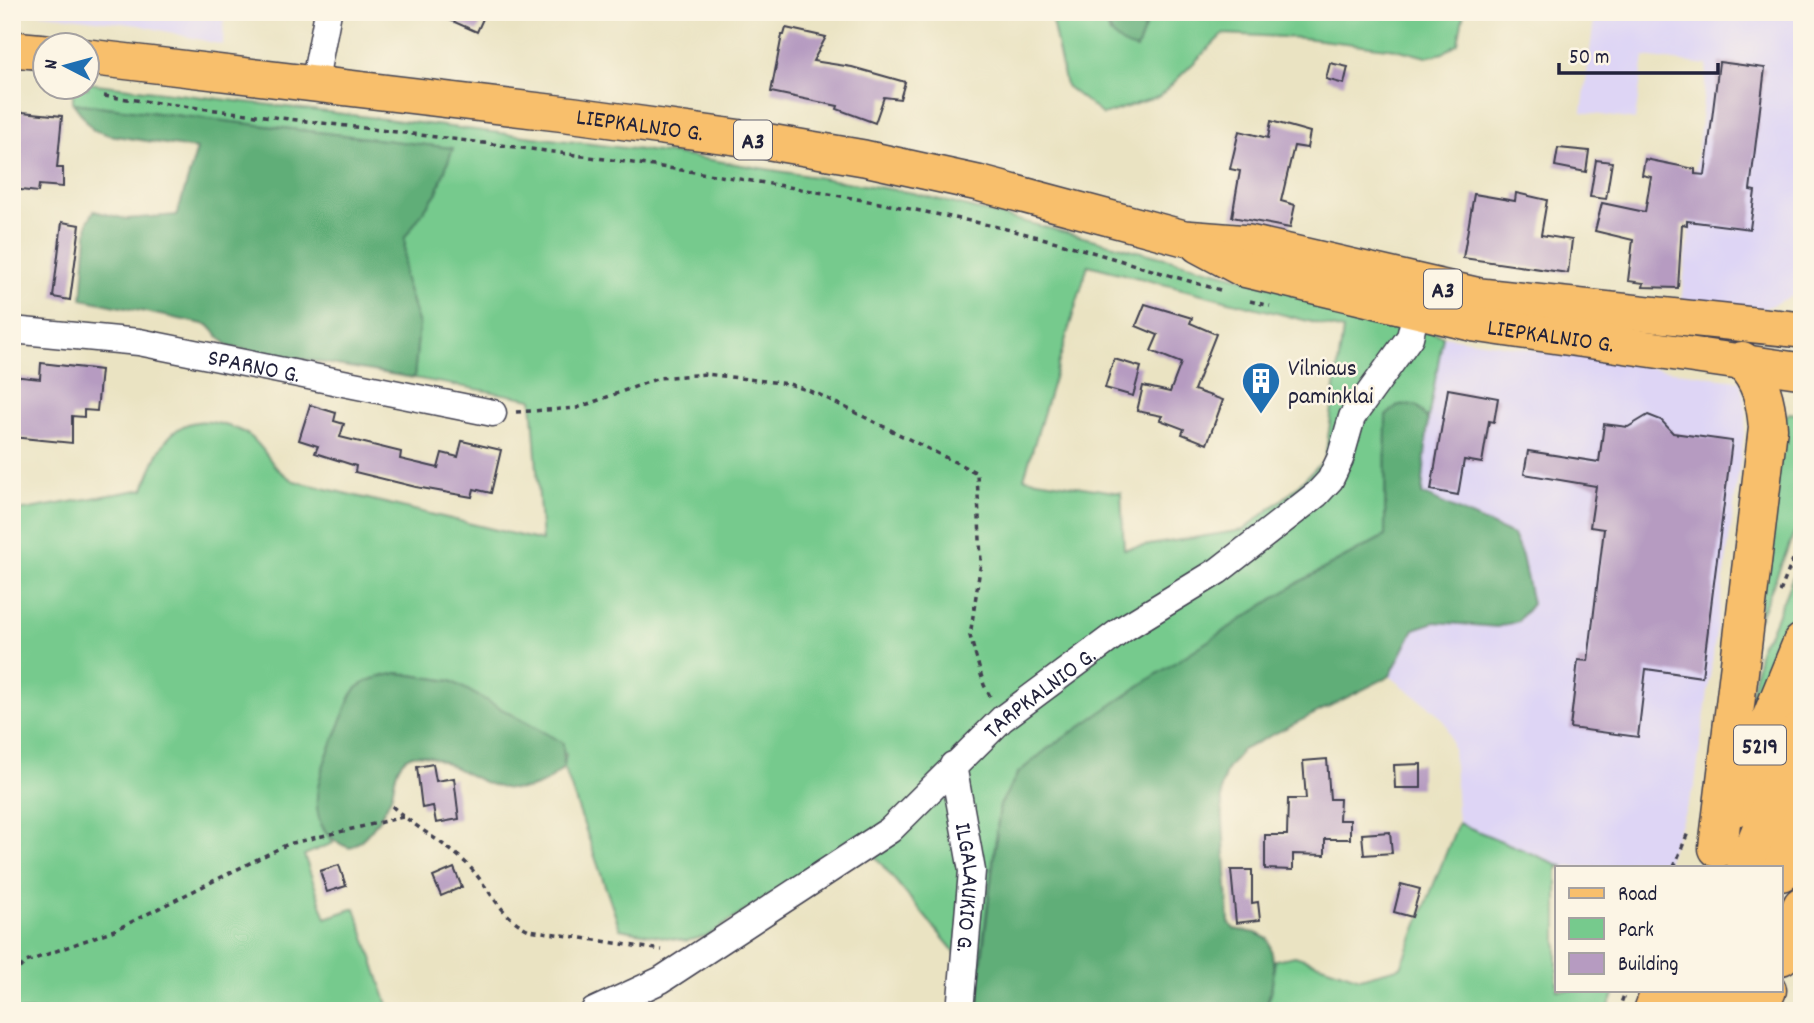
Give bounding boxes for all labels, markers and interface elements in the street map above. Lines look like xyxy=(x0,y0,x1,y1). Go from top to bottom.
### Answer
north arrow xyxy=(32,32,102,102)
scale bar xyxy=(1559,32,1718,76)
text: 50 m xyxy=(1569,44,1609,74)
text: N xyxy=(39,59,66,71)
street label: LIEPKALNIO G. xyxy=(574,101,705,152)
road number: A3 xyxy=(734,120,772,160)
road number: A3 xyxy=(1424,270,1462,308)
street label: LIEPKALNIO G. xyxy=(1485,312,1616,364)
street label: SPARNO G. xyxy=(204,342,303,394)
place label: Vilniaus paminklai xyxy=(1288,353,1374,415)
building icon: Vilniaus paminklai xyxy=(1240,360,1282,415)
street label: TARPKALNIO G. xyxy=(977,640,1104,748)
road number: 5219 xyxy=(1734,726,1786,764)
street label: ILGALAUKIO G. xyxy=(944,820,986,954)
legend xyxy=(1555,866,1783,992)
text: Road xyxy=(1618,881,1657,911)
text: Park xyxy=(1618,917,1654,947)
text: Building xyxy=(1618,951,1678,981)

